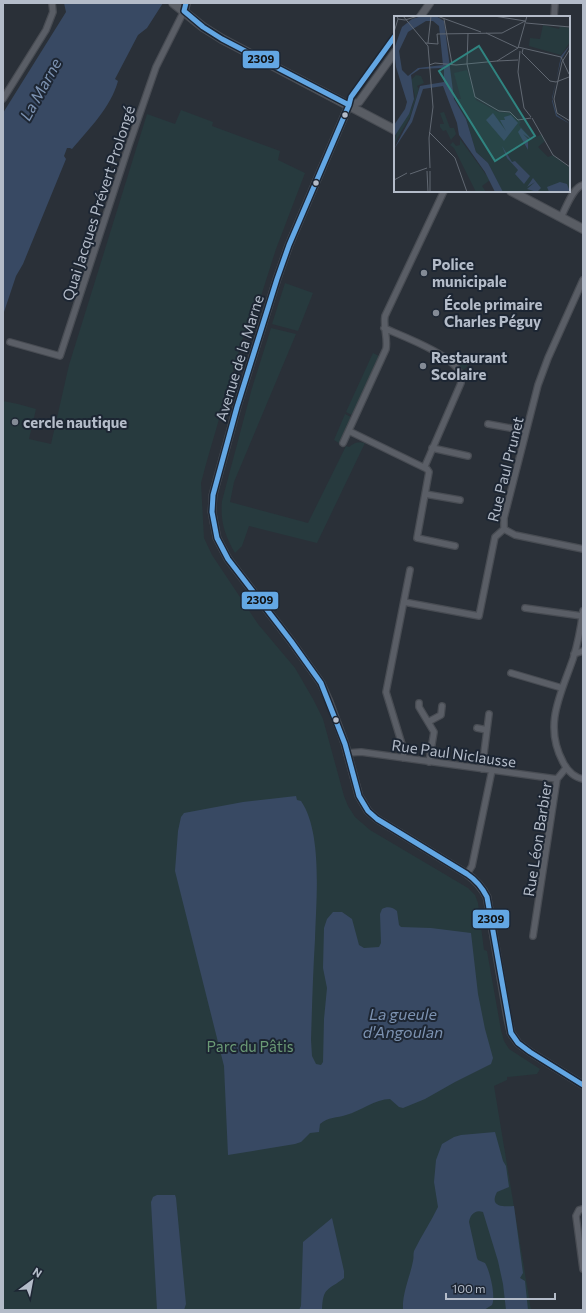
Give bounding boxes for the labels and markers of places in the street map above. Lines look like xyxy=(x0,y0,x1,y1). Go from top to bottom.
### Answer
unlabelled marker xyxy=(340,110,350,120)
unlabelled marker xyxy=(311,178,321,188)
place label: Police municipale xyxy=(432,255,507,290)
marker: Police municipale xyxy=(419,268,429,278)
place label: École primaire Charles Péguy xyxy=(444,295,542,330)
marker: École primaire Charles Péguy xyxy=(431,308,441,318)
place label: Restaurant Scolaire xyxy=(431,348,507,383)
marker: Restaurant Scolaire xyxy=(418,361,428,371)
place label: cercle nautique xyxy=(23,413,127,431)
marker: cercle nautique xyxy=(10,417,20,427)
unlabelled marker xyxy=(331,715,341,725)

